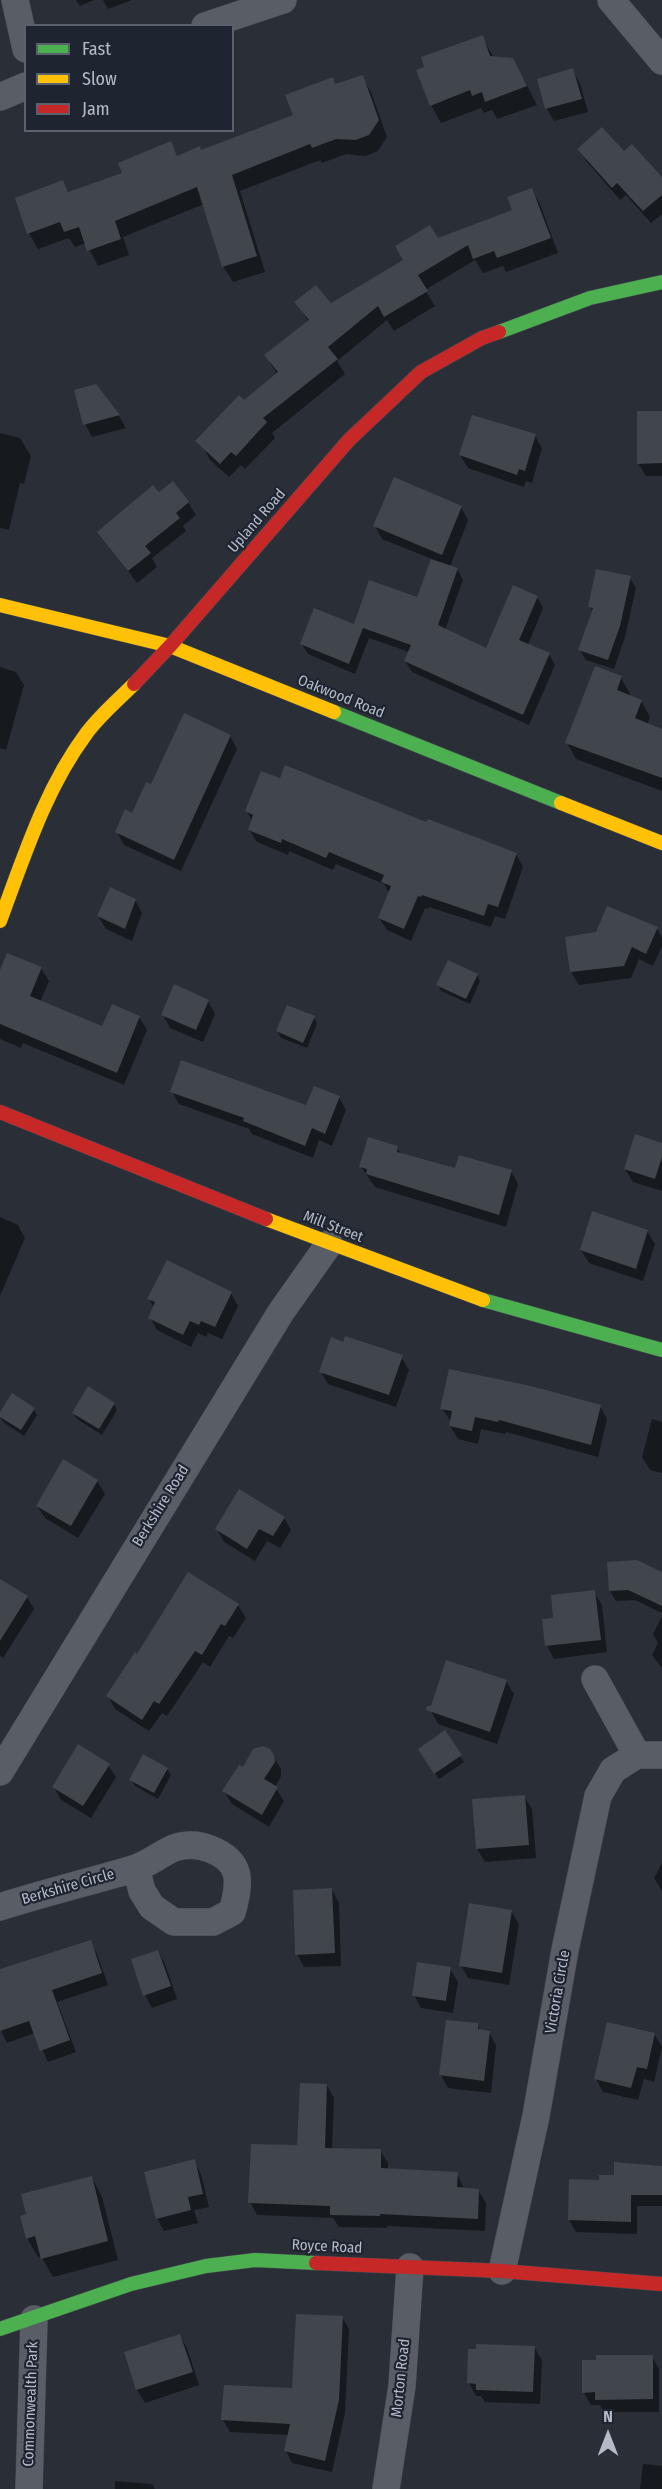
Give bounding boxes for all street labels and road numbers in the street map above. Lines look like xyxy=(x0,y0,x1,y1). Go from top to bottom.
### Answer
street label: Upland Road xyxy=(224,485,290,557)
street label: Oakwood Road xyxy=(295,671,387,723)
street label: Mill Street xyxy=(300,1207,366,1247)
street label: Berkshire Road xyxy=(129,1462,193,1550)
street label: Berkshire Circle xyxy=(20,1865,116,1909)
street label: Victoria Circle xyxy=(542,1949,574,2035)
street label: Royce Road xyxy=(291,2236,363,2258)
street label: Morton Road xyxy=(388,2338,414,2418)
street label: Commonwealth Park xyxy=(20,2341,42,2467)

